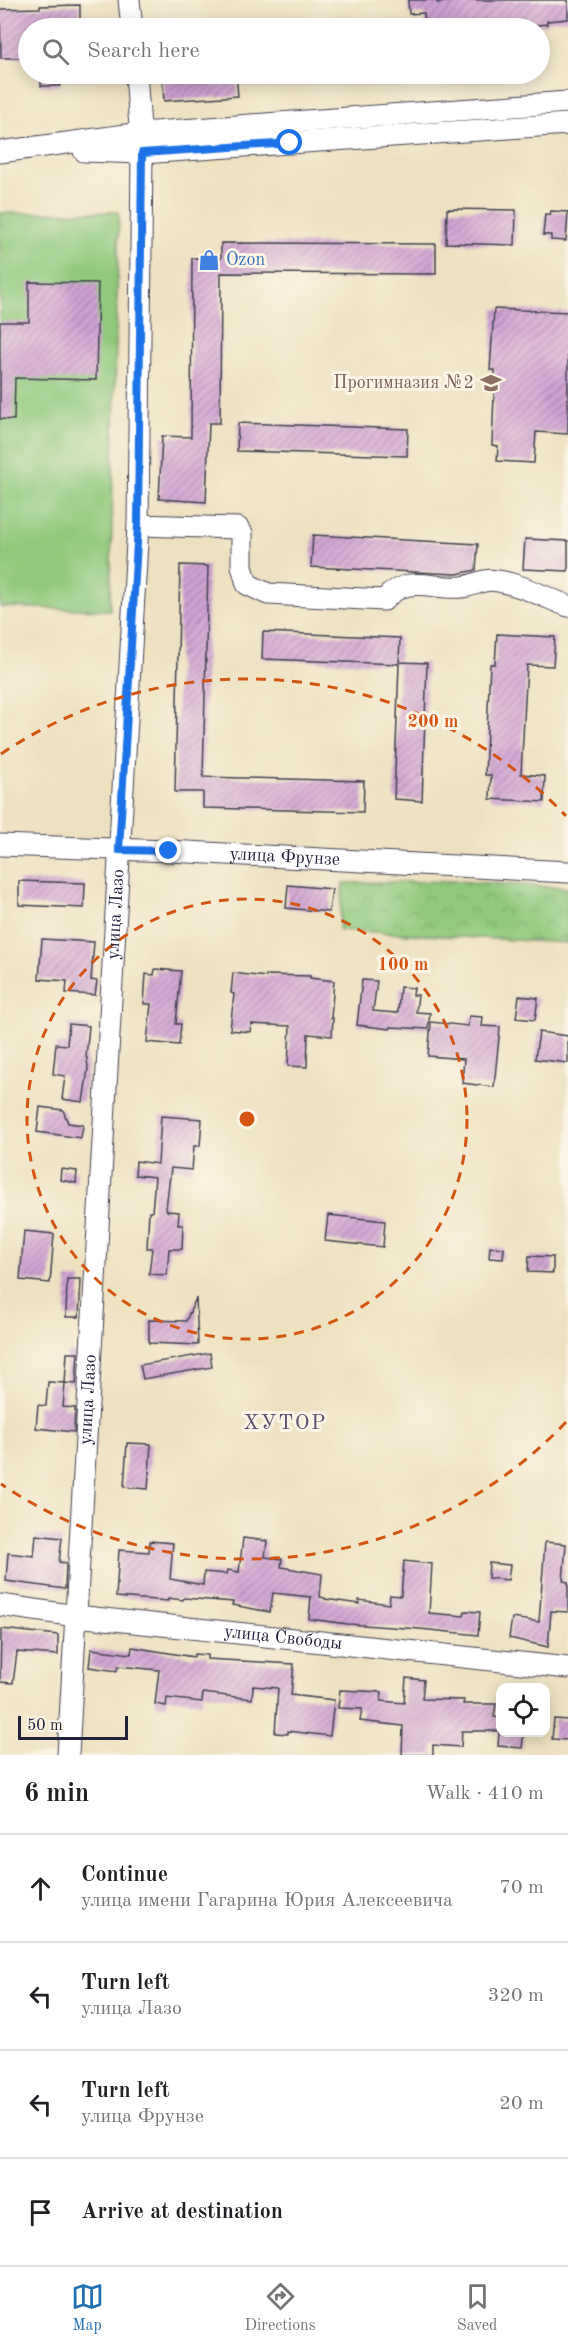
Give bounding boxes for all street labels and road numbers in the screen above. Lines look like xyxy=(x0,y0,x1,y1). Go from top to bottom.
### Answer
street label: улица Фрунзе xyxy=(229,845,340,869)
street label: улица Лазо xyxy=(104,868,127,960)
street label: улица Лазо xyxy=(77,1354,100,1445)
street label: улица Свободы xyxy=(223,1623,343,1653)

